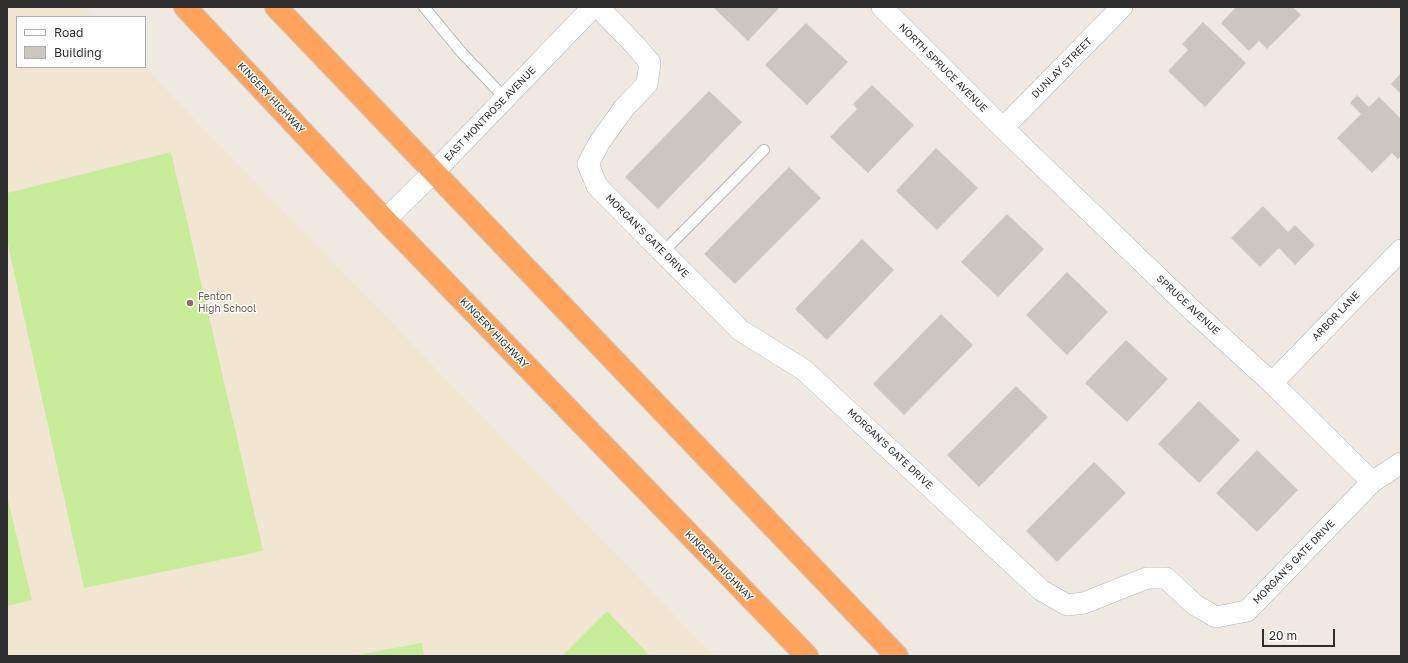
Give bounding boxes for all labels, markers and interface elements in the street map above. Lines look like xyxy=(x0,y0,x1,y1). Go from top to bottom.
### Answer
legend xyxy=(16,16,146,68)
street label: NORTH SPRUCE AVENUE xyxy=(896,21,990,115)
text: Road xyxy=(54,25,83,40)
street label: DUNLAY STREET xyxy=(1029,35,1095,101)
text: Building xyxy=(54,45,102,60)
street label: KINGERY HIGHWAY xyxy=(235,60,307,136)
street label: EAST MONTROSE AVENUE xyxy=(442,64,538,164)
street label: MORGAN'S GATE DRIVE xyxy=(603,192,691,280)
street label: SPRUCE AVENUE xyxy=(1154,273,1222,337)
street label: ARBOR LANE xyxy=(1310,289,1362,343)
place label: Fenton High School xyxy=(198,291,256,314)
street label: KINGERY HIGHWAY xyxy=(457,295,531,371)
marker: Fenton High School xyxy=(185,298,195,308)
street label: MORGAN'S GATE DRIVE xyxy=(845,406,935,492)
street label: MORGAN'S GATE DRIVE xyxy=(1251,517,1337,607)
street label: KINGERY HIGHWAY xyxy=(682,528,756,604)
scale bar xyxy=(1264,621,1337,647)
text: 20 m xyxy=(1269,628,1297,643)

